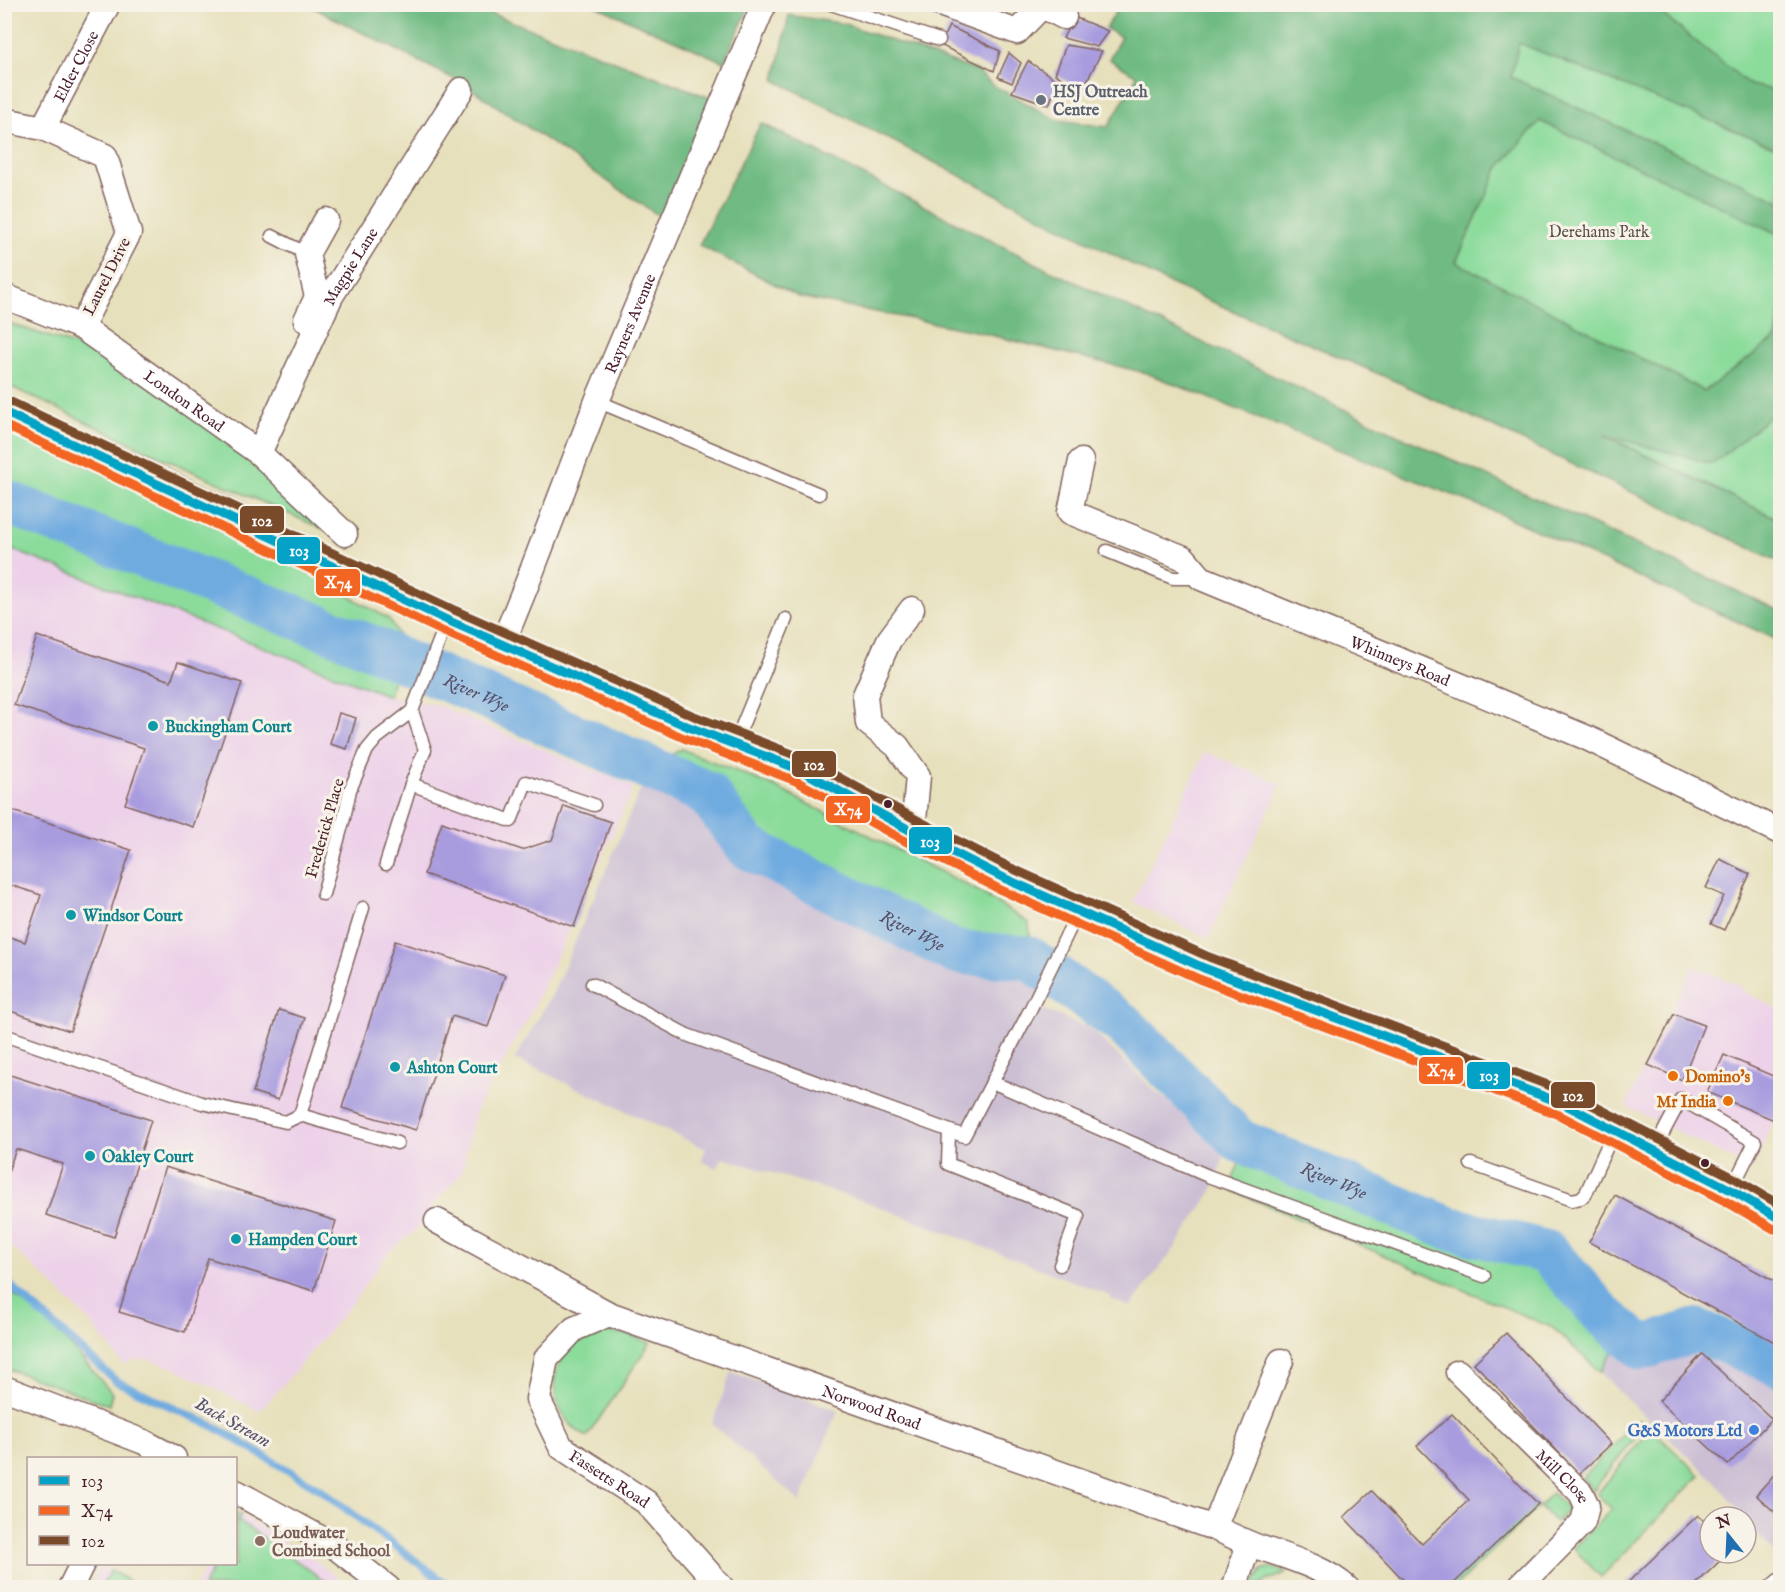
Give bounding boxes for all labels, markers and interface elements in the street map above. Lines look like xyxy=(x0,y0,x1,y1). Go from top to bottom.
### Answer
street label: Elder Close xyxy=(50,28,104,106)
place label: HSJ Outreach Centre xyxy=(1053,83,1148,121)
marker: HSJ Outreach Centre xyxy=(1034,93,1048,107)
park label: Derehams Park xyxy=(1549,223,1650,243)
street label: Magpie Lane xyxy=(320,224,384,309)
street label: Laurel Drive xyxy=(80,235,136,319)
street label: Rayners Avenue xyxy=(602,271,661,377)
street label: London Road xyxy=(139,367,228,438)
line badge: 102 xyxy=(239,505,285,534)
text: 102 xyxy=(251,512,273,532)
line badge: 103 xyxy=(276,536,321,565)
text: 103 xyxy=(289,542,309,562)
line badge: X74 xyxy=(315,568,361,597)
text: X74 xyxy=(323,574,353,594)
street label: Whinneys Road xyxy=(1347,633,1453,692)
water label: River Wye xyxy=(439,670,512,719)
place label: Buckingham Court xyxy=(165,718,292,738)
marker: Buckingham Court xyxy=(146,719,160,733)
line badge: 102 xyxy=(791,750,837,778)
text: 102 xyxy=(803,756,825,776)
street label: Frederick Place xyxy=(302,776,350,881)
line badge: X74 xyxy=(825,795,871,824)
unlabelled marker xyxy=(882,798,894,810)
text: X74 xyxy=(833,801,863,821)
line badge: 103 xyxy=(908,826,953,855)
text: 103 xyxy=(920,833,940,853)
water label: River Wye xyxy=(876,906,948,958)
place label: Windsor Court xyxy=(82,907,183,927)
marker: Windsor Court xyxy=(64,908,78,922)
line badge: X74 xyxy=(1418,1056,1464,1085)
place label: Ashton Court xyxy=(406,1059,498,1079)
marker: Ashton Court xyxy=(388,1060,402,1074)
line badge: 103 xyxy=(1466,1061,1511,1090)
text: X74 xyxy=(1426,1062,1456,1082)
text: 103 xyxy=(1479,1067,1499,1087)
place label: Domino's xyxy=(1685,1068,1751,1088)
marker: Domino's xyxy=(1666,1069,1680,1083)
line badge: 102 xyxy=(1550,1081,1596,1109)
text: 102 xyxy=(1562,1087,1584,1107)
place label: Mr India xyxy=(1656,1093,1717,1113)
marker: Mr India xyxy=(1721,1094,1735,1108)
place label: Oakley Court xyxy=(102,1148,194,1168)
marker: Oakley Court xyxy=(83,1149,97,1163)
unlabelled marker xyxy=(1699,1157,1711,1169)
water label: River Wye xyxy=(1297,1158,1370,1206)
place label: Hampden Court xyxy=(248,1231,358,1251)
marker: Hampden Court xyxy=(229,1232,243,1246)
street label: Norwood Road xyxy=(819,1382,924,1436)
water label: Back Stream xyxy=(190,1393,274,1454)
place label: G&S Motors Ltd xyxy=(1628,1422,1742,1442)
marker: G&S Motors Ltd xyxy=(1747,1423,1761,1437)
street label: Mill Close xyxy=(1531,1446,1592,1507)
street label: Fassetts Road xyxy=(565,1447,653,1514)
legend xyxy=(27,1457,237,1565)
text: 103 xyxy=(81,1471,103,1494)
text: X74 xyxy=(81,1501,113,1524)
north arrow xyxy=(1698,1505,1758,1565)
text: N xyxy=(1713,1511,1734,1535)
place label: Loudwater Combined School xyxy=(272,1524,391,1562)
text: 102 xyxy=(81,1531,105,1554)
marker: Loudwater Combined School xyxy=(253,1534,267,1548)

